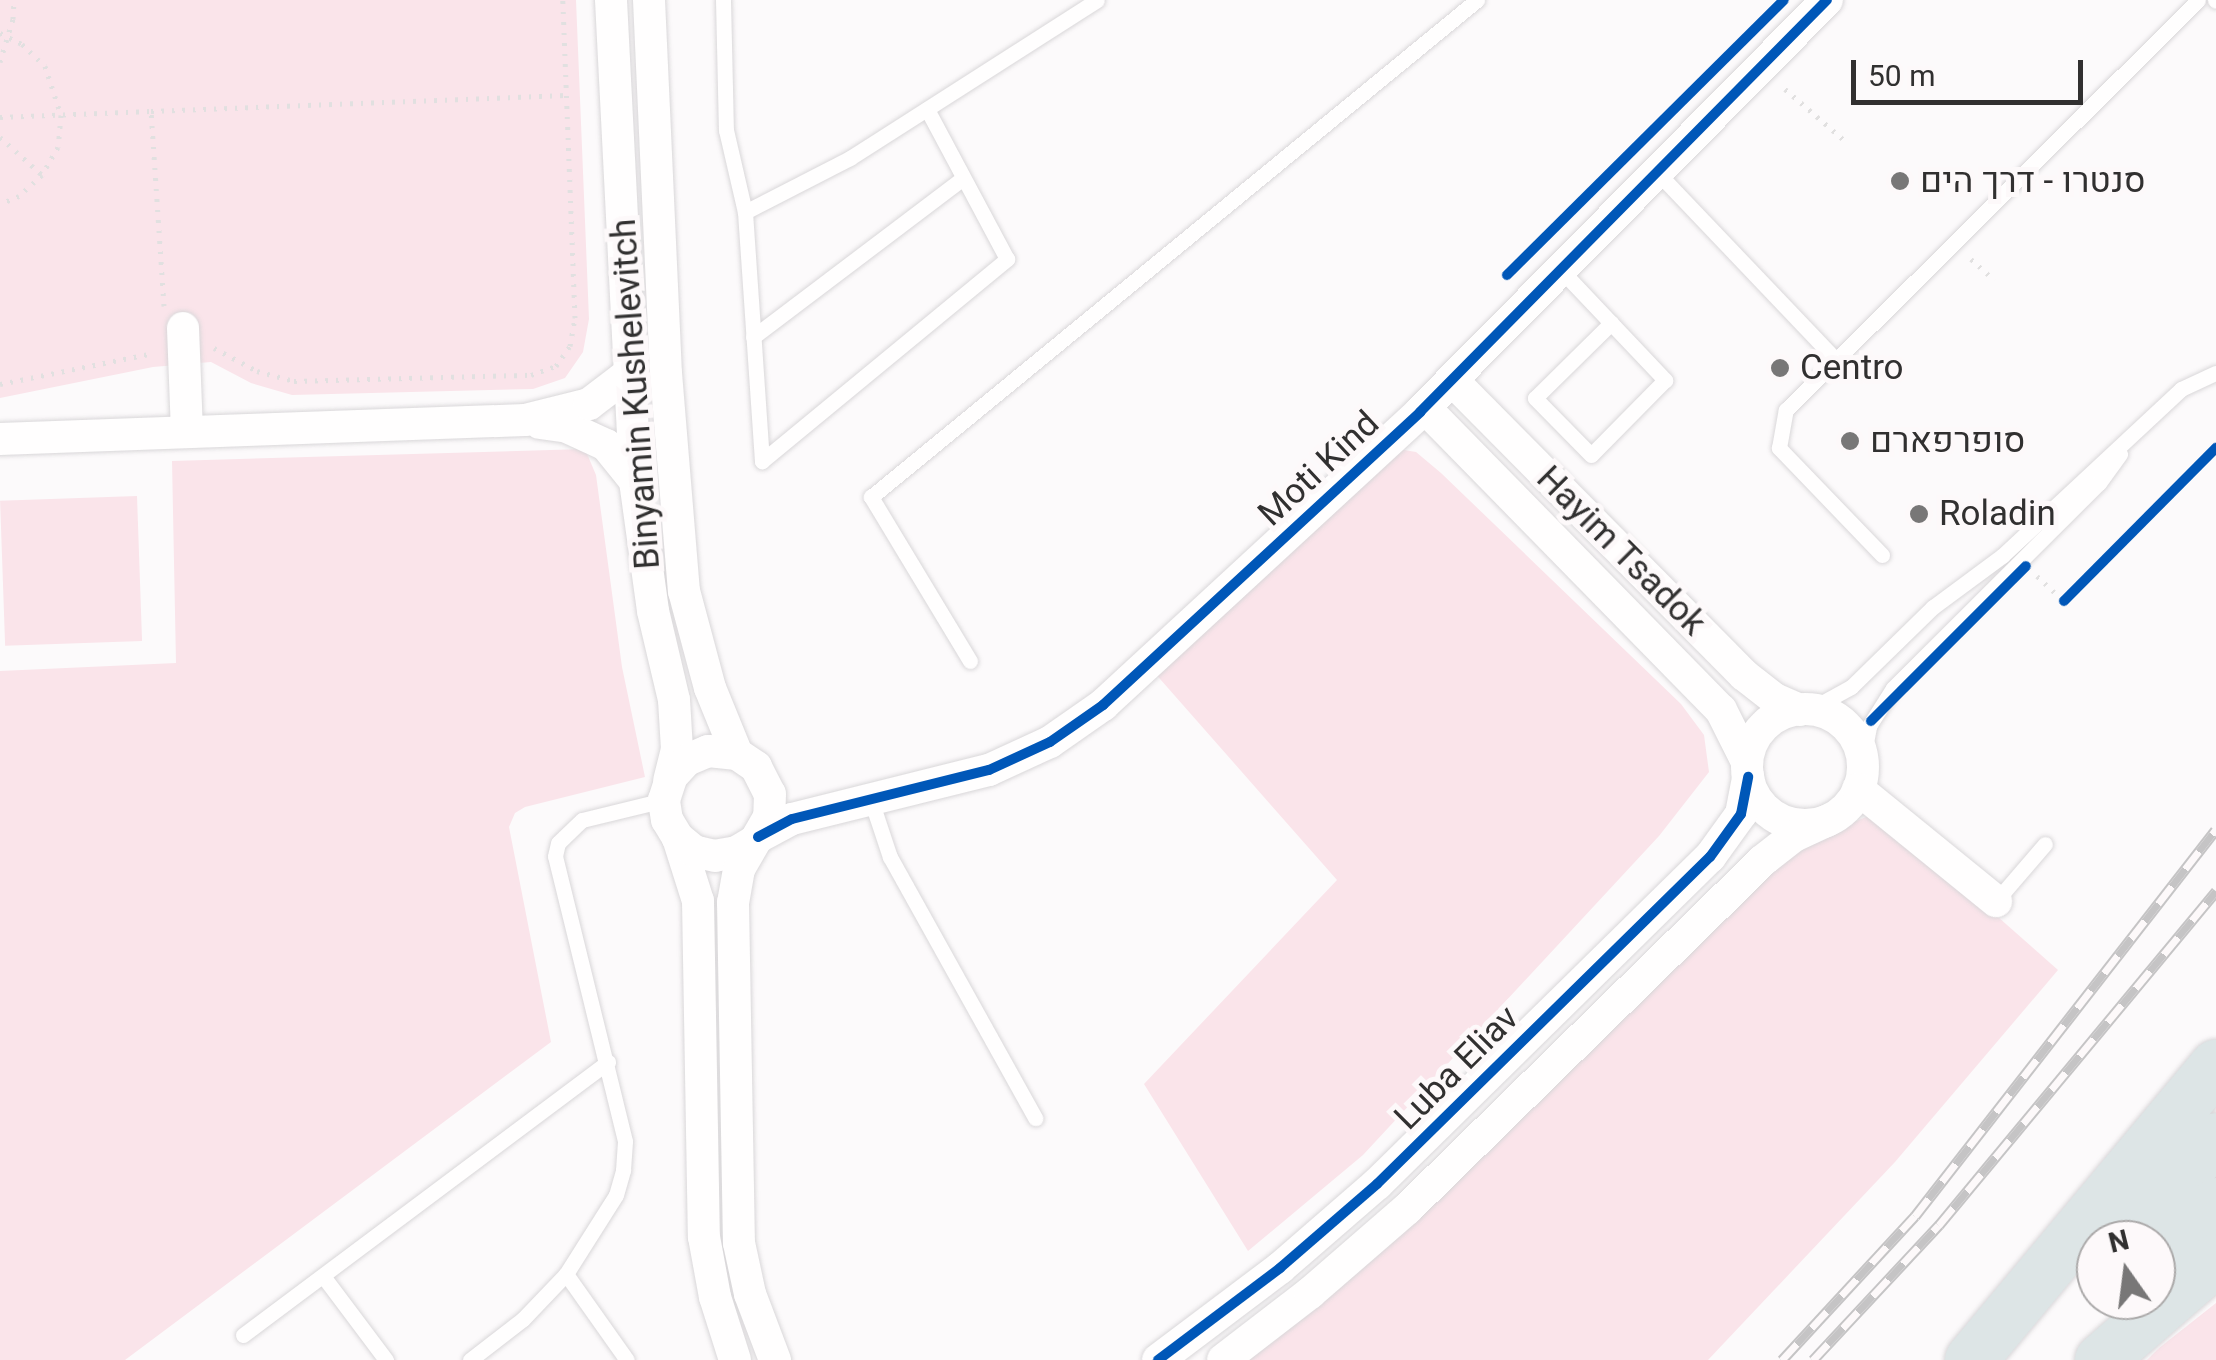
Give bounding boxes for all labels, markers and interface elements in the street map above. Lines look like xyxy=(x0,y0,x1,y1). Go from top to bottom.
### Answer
scale bar xyxy=(1856,40,2088,102)
text: 50 m xyxy=(1868,55,1935,99)
place label: סנטרו - דרך הים xyxy=(1920,160,2146,202)
marker: סנטרו - דרך הים xyxy=(1889,170,1911,192)
street label: Binyamin Kushelevitch xyxy=(603,217,669,571)
place label: Centro xyxy=(1800,347,1903,389)
marker: Centro xyxy=(1769,357,1791,379)
street label: Moti Kind xyxy=(1250,403,1388,535)
place label: סופרפארם xyxy=(1870,420,2026,462)
marker: סופרפארם xyxy=(1839,430,1861,452)
street label: Hayim Tsadok xyxy=(1527,457,1715,645)
place label: Roladin xyxy=(1939,493,2056,535)
marker: Roladin xyxy=(1908,503,1930,525)
street label: Luba Eliav xyxy=(1386,997,1528,1139)
north arrow xyxy=(2076,1220,2176,1320)
text: N xyxy=(2105,1220,2134,1265)

